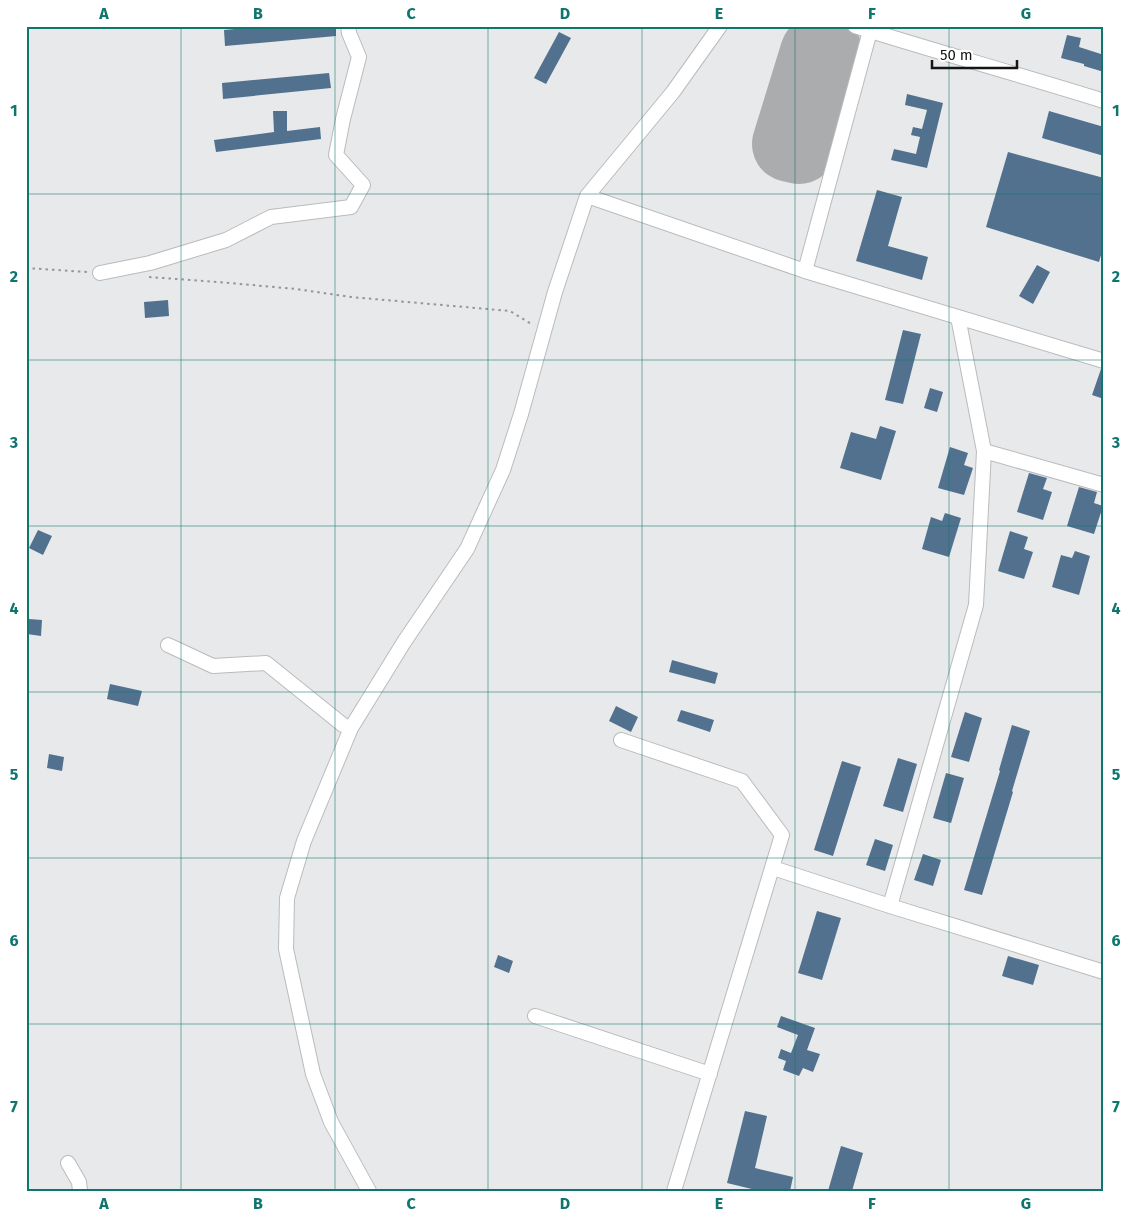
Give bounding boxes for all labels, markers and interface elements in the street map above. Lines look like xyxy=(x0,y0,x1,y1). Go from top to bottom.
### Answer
text: A xyxy=(98,4,109,23)
text: B xyxy=(253,4,263,23)
text: C xyxy=(406,4,416,23)
text: D xyxy=(560,4,570,23)
text: E xyxy=(715,4,723,23)
text: F xyxy=(868,4,876,23)
text: G xyxy=(1021,4,1031,23)
scale bar xyxy=(932,38,1018,70)
text: 50 m xyxy=(940,46,973,64)
text: 1 xyxy=(10,101,18,120)
text: 1 xyxy=(1112,101,1120,120)
text: 2 xyxy=(10,267,18,286)
text: 2 xyxy=(1112,267,1120,286)
text: 3 xyxy=(9,433,18,452)
text: 3 xyxy=(1111,433,1120,452)
text: 4 xyxy=(9,599,19,618)
text: 4 xyxy=(1111,599,1121,618)
text: 5 xyxy=(10,765,19,784)
text: 5 xyxy=(1112,765,1121,784)
text: 6 xyxy=(9,931,19,950)
text: 6 xyxy=(1111,931,1121,950)
text: 7 xyxy=(10,1097,18,1116)
text: 7 xyxy=(1112,1097,1120,1116)
text: A xyxy=(98,1194,109,1213)
text: B xyxy=(253,1194,263,1213)
text: C xyxy=(406,1194,416,1213)
text: D xyxy=(560,1194,570,1213)
text: E xyxy=(715,1194,723,1213)
text: F xyxy=(868,1194,876,1213)
text: G xyxy=(1021,1194,1031,1213)

